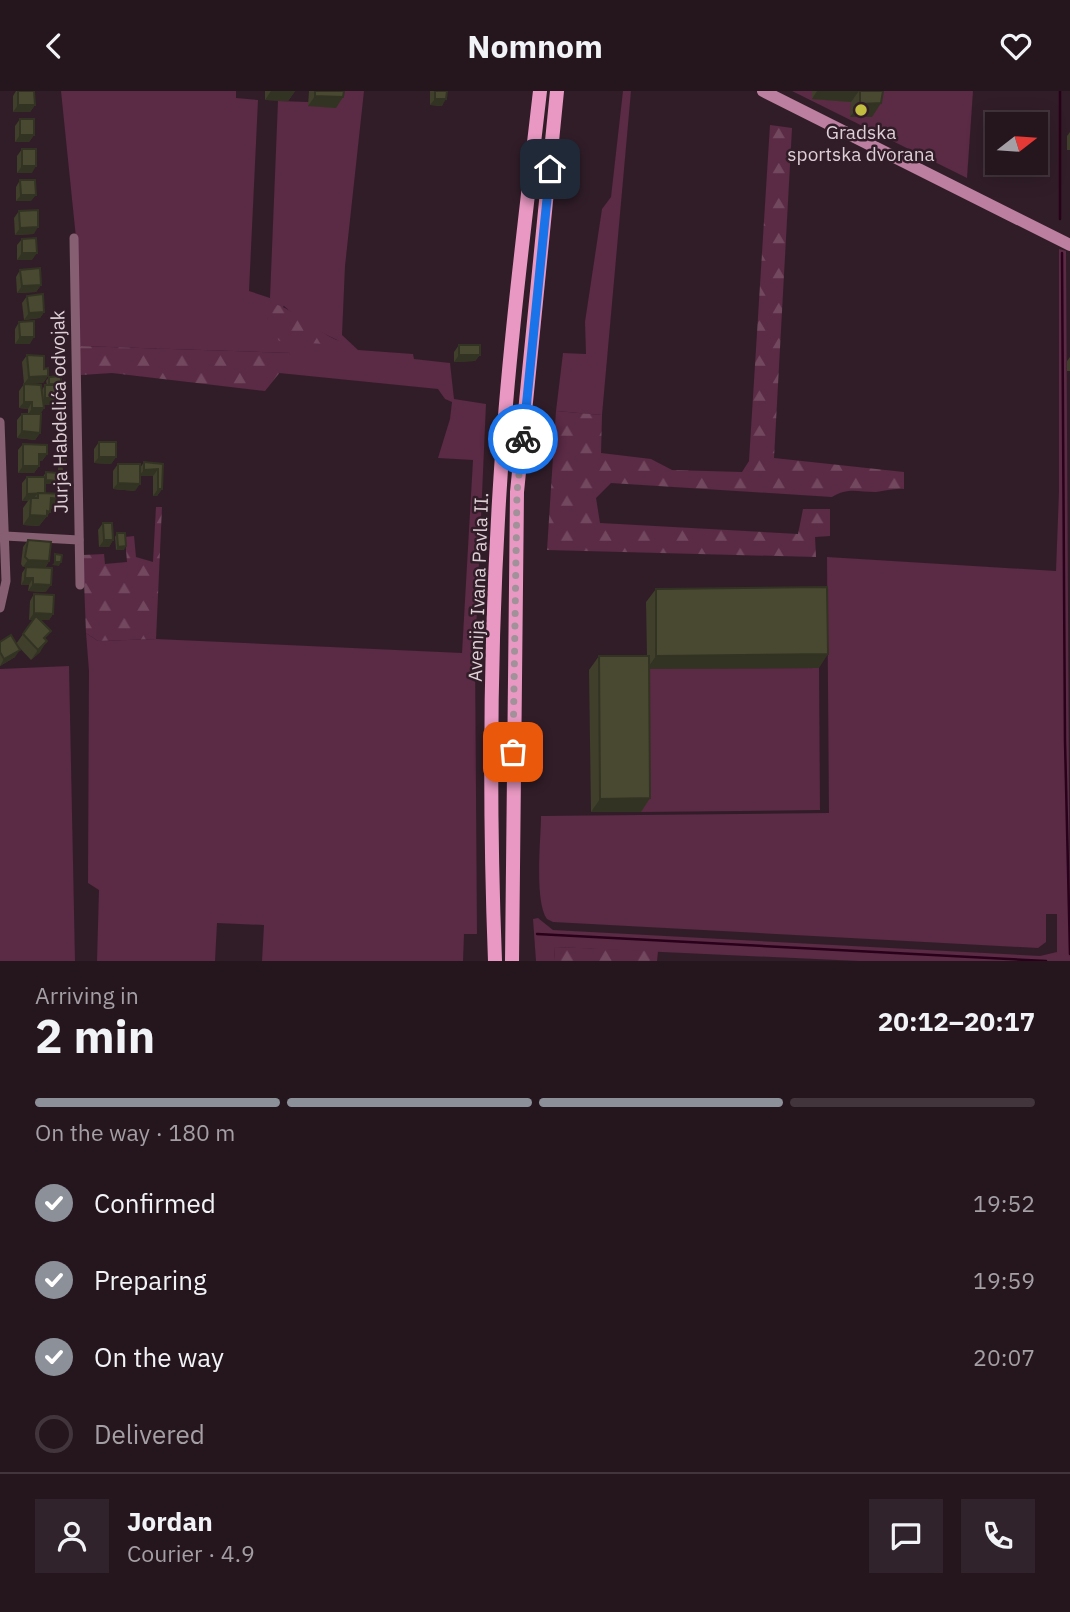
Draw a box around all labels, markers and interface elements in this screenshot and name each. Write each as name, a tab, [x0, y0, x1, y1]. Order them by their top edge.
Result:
text: Nomnom	[467, 25, 603, 67]
icon: back	[35, 27, 73, 65]
icon: heart	[997, 27, 1035, 65]
marker: Gradska sportska dvorana	[853, 102, 869, 118]
north arrow	[985, 112, 1048, 175]
map controls	[985, 112, 1048, 175]
place label: Gradska sportska dvorana	[787, 120, 935, 166]
pin	[520, 139, 580, 199]
icon: home	[531, 150, 569, 188]
street label: Jurja Habdelića odvojak	[45, 310, 73, 514]
courier	[488, 404, 558, 474]
icon: bike	[504, 420, 542, 458]
street label: Avenija Ivana Pavla II.	[463, 492, 493, 682]
pin	[483, 722, 543, 782]
icon: bag	[494, 733, 532, 771]
text: Arriving in	[35, 980, 139, 1010]
text: 20:12–20:17	[878, 1004, 1035, 1038]
text: 2 min	[35, 1006, 155, 1066]
text: On the way · 180 m	[35, 1117, 235, 1147]
icon: check	[35, 1184, 73, 1222]
text: Confirmed	[94, 1186, 216, 1220]
text: 19:52	[973, 1188, 1035, 1218]
icon: check	[35, 1261, 73, 1299]
text: Preparing	[94, 1263, 207, 1297]
text: 19:59	[973, 1265, 1035, 1295]
icon: check	[35, 1338, 73, 1376]
text: On the way	[94, 1340, 224, 1374]
text: 20:07	[973, 1342, 1035, 1372]
text: Delivered	[94, 1417, 205, 1451]
button: person	[35, 1499, 109, 1573]
button: chat	[869, 1499, 943, 1573]
button: phone	[961, 1499, 1035, 1573]
text: Jordan	[127, 1504, 213, 1538]
text: Courier · 4.9	[127, 1538, 255, 1568]

